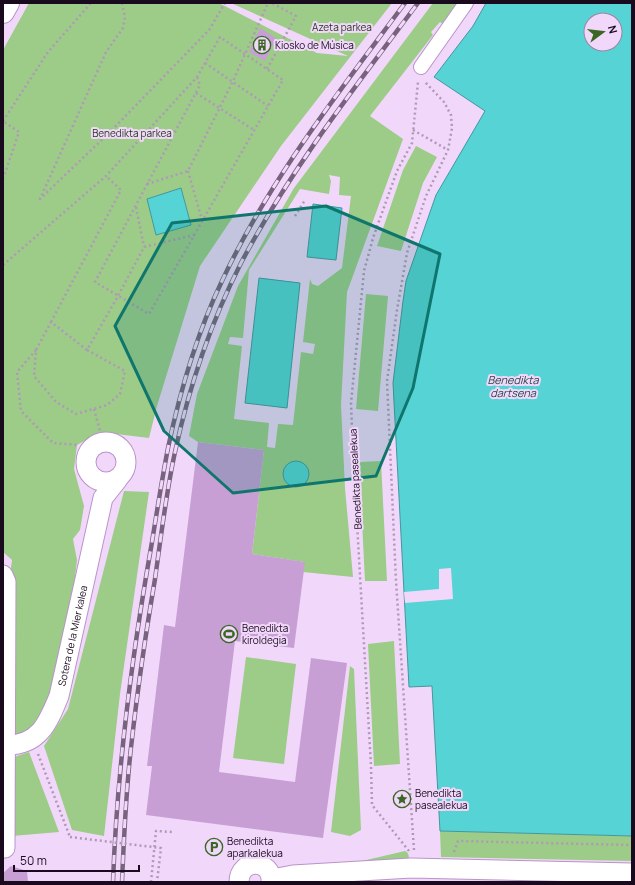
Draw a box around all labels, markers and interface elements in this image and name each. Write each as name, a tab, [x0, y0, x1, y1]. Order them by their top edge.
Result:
north arrow	[583, 12, 623, 52]
park label: Azeta parkea	[312, 20, 372, 34]
text: N	[605, 24, 621, 35]
building icon: Kiosko de Música	[252, 35, 272, 55]
place label: Kiosko de Música	[275, 38, 354, 52]
park label: Benedikta parkea	[92, 126, 172, 140]
water label: Benedikta dartsena	[488, 372, 539, 400]
street label: Benedikta pasealekua	[345, 428, 365, 530]
street label: Sotera de la Mier kalea	[54, 584, 90, 688]
place label: Benedikta kiroldegia	[242, 621, 288, 647]
sports icon: Benedikta kiroldegia	[219, 624, 239, 644]
place label: Benedikta pasealekua	[415, 786, 468, 812]
place icon: Benedikta pasealekua	[392, 789, 412, 809]
place label: Benedikta aparkalekua	[227, 834, 283, 860]
parking icon: Benedikta aparkalekua	[204, 837, 224, 857]
scale bar	[14, 847, 139, 873]
text: 50 m	[20, 852, 47, 869]

